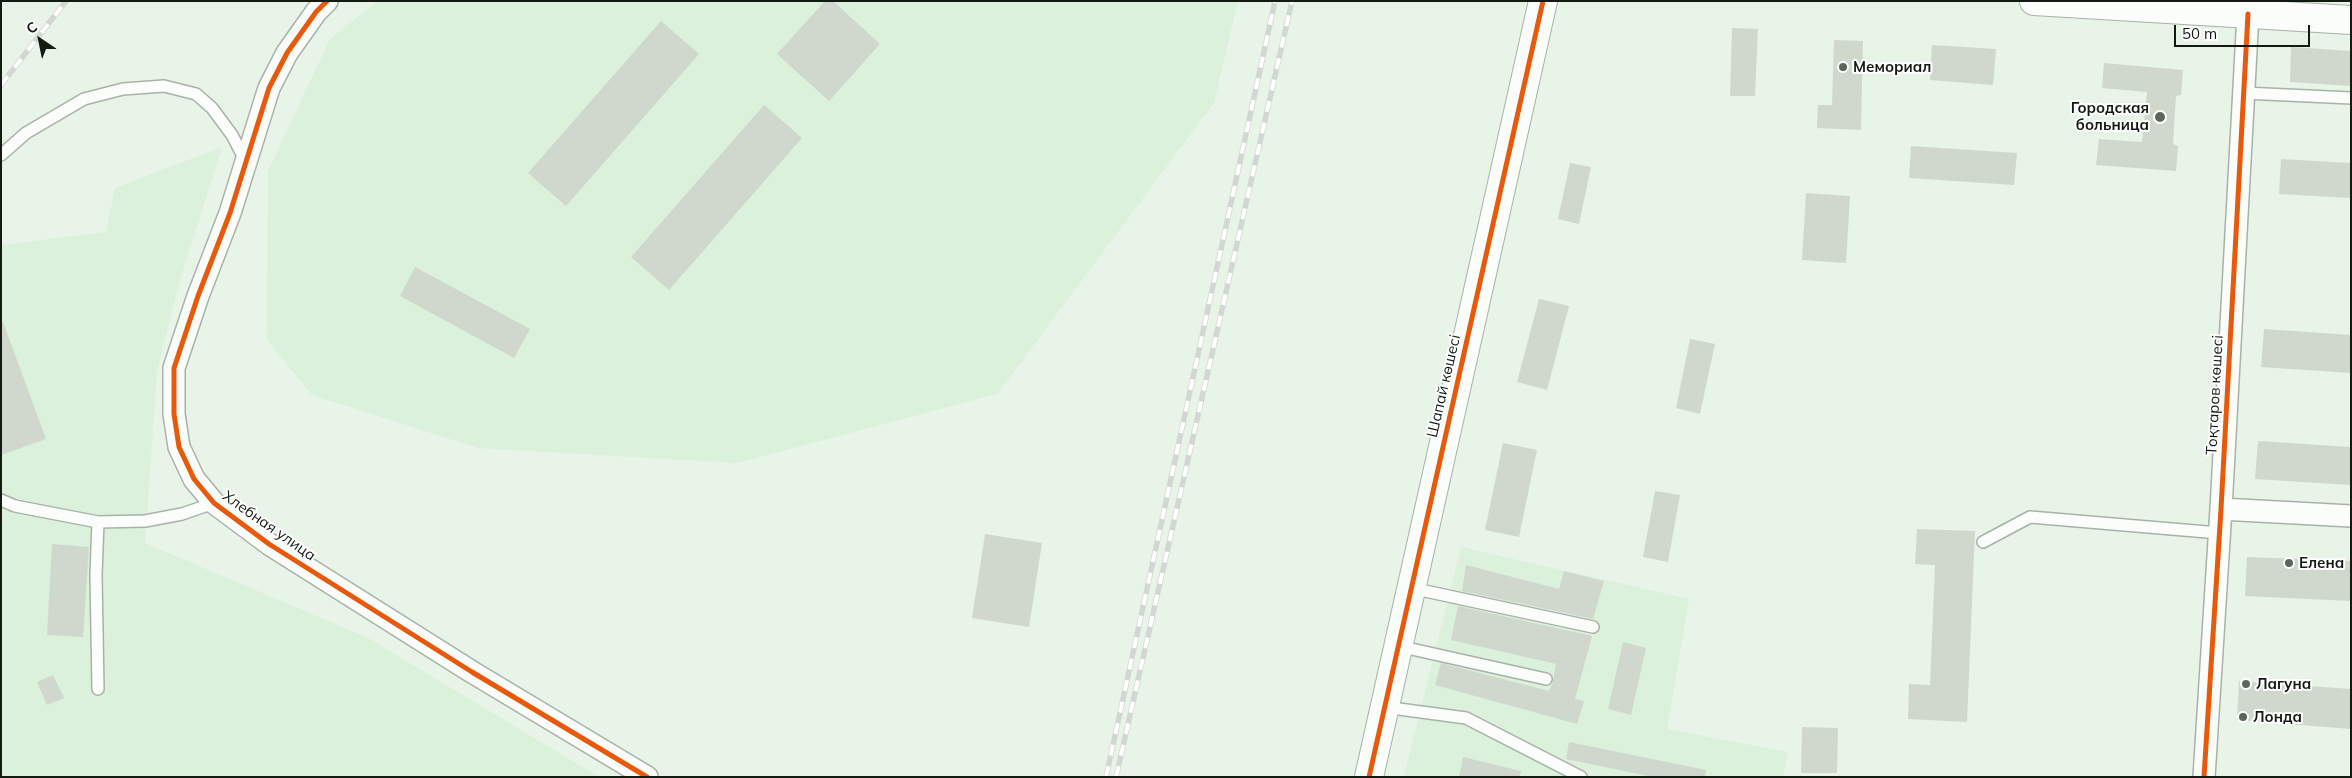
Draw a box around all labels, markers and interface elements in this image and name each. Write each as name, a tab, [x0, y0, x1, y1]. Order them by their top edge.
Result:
north arrow	[15, 15, 65, 65]
scale bar	[2177, 15, 2313, 47]
text: С	[23, 17, 41, 38]
text: 50 m	[2182, 24, 2217, 43]
place label: Мемориал	[1853, 58, 1931, 76]
marker: Мемориал	[1837, 61, 1849, 73]
place label: Городская больница	[2071, 99, 2149, 134]
marker: Городская больница	[2153, 110, 2167, 124]
street label: Шапай көшесі	[1423, 333, 1465, 439]
street label: Тоқтаров көшесі	[2203, 335, 2227, 455]
street label: Хлебная улица	[219, 487, 319, 565]
place label: Елена	[2299, 554, 2344, 572]
marker: Елена	[2283, 557, 2295, 569]
place label: Лагуна	[2256, 675, 2311, 693]
marker: Лагуна	[2240, 678, 2252, 690]
place label: Лонда	[2253, 708, 2302, 726]
marker: Лонда	[2237, 711, 2249, 723]

